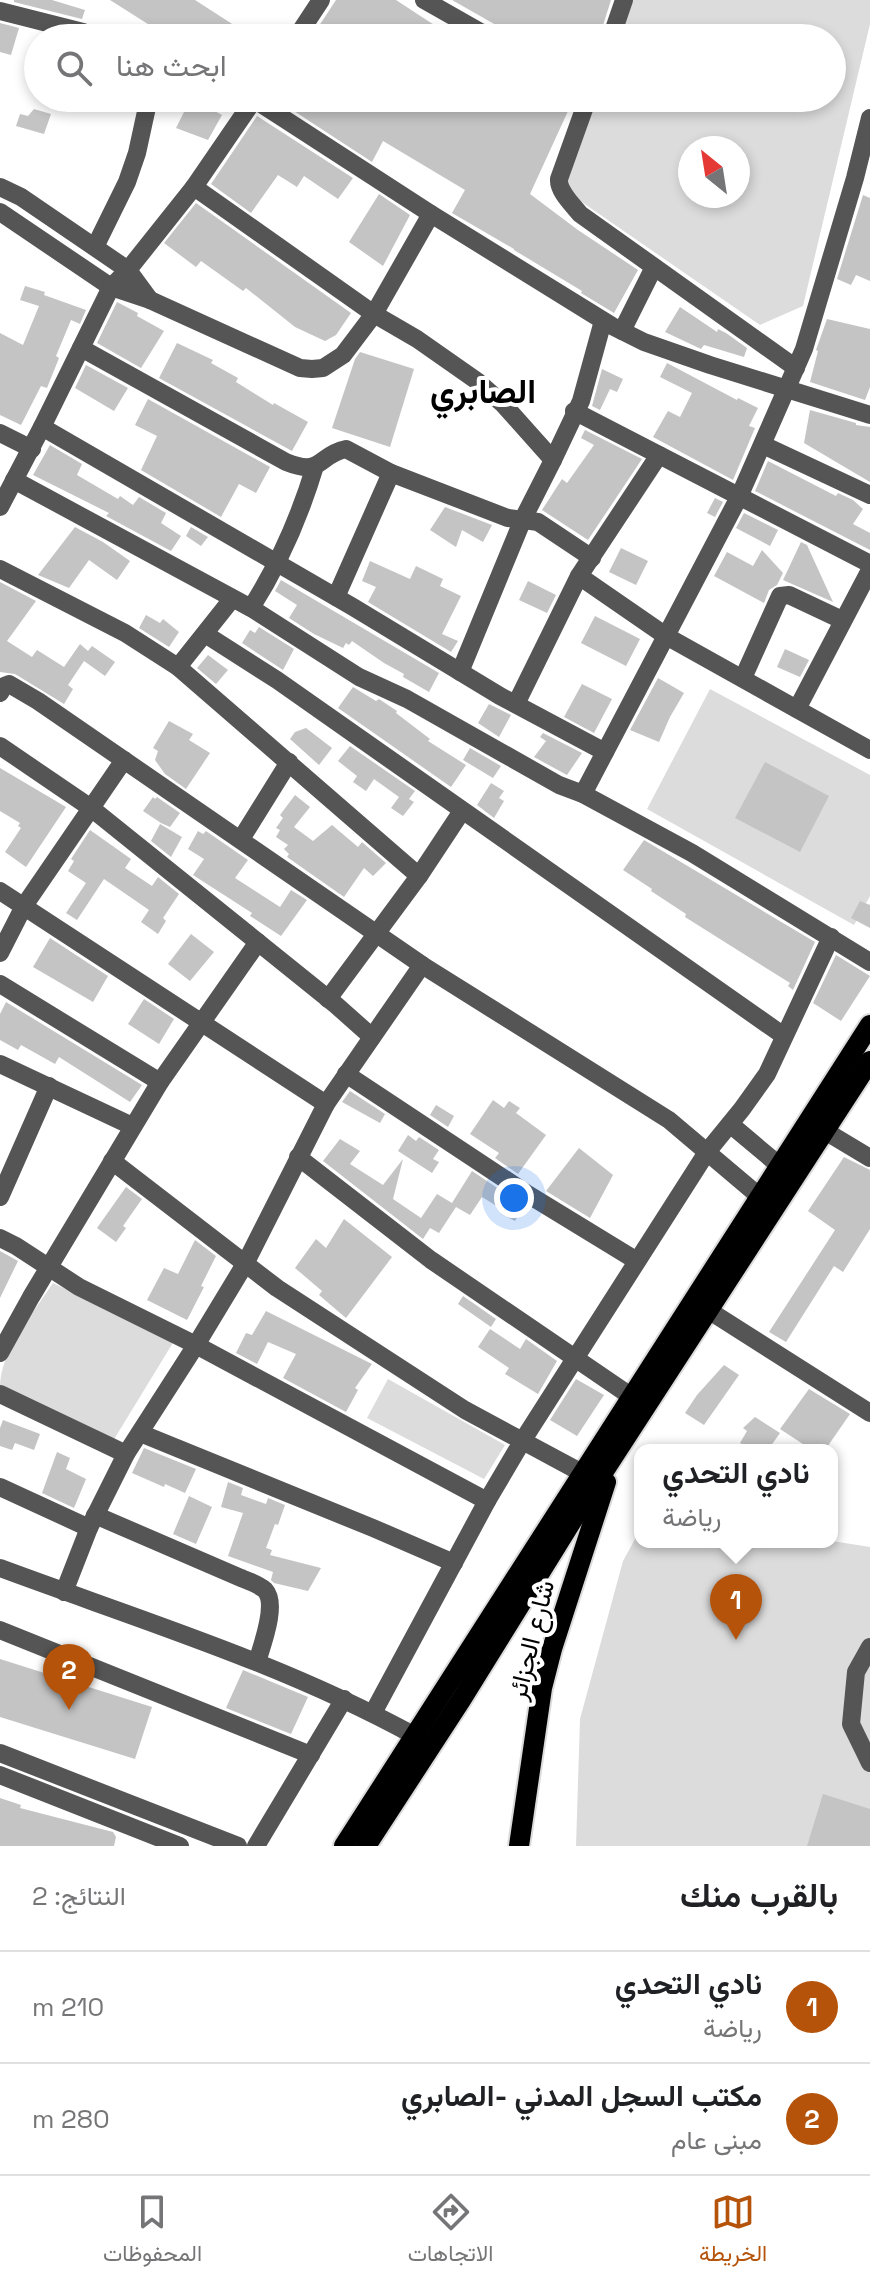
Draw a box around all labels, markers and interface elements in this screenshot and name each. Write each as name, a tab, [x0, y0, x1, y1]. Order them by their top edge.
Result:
search box	[24, 24, 846, 112]
icon: search	[52, 46, 96, 90]
text: ابحث هنا	[116, 46, 227, 85]
north arrow	[678, 136, 750, 208]
district label: الصابري	[430, 370, 536, 419]
your location	[494, 1178, 534, 1218]
popup	[634, 1444, 838, 1548]
text: نادي التحدي	[662, 1453, 810, 1492]
text: رياضة	[662, 1500, 721, 1534]
pin: 1	[710, 1574, 762, 1640]
street label: شارع الجزائر	[499, 1576, 563, 1705]
pin: 2	[43, 1644, 95, 1710]
text: بالقرب منك	[680, 1874, 838, 1917]
text: النتائج: 2	[32, 1879, 126, 1913]
text: نادي التحدي	[615, 1964, 762, 2003]
text: 210 m	[32, 1990, 104, 2024]
text: 1	[806, 1990, 818, 2024]
text: رياضة	[703, 2011, 762, 2045]
text: مكتب السجل المدني -الصابري	[401, 2076, 762, 2115]
text: 280 m	[32, 2102, 110, 2136]
text: 2	[804, 2102, 820, 2136]
text: مبنى عام	[671, 2123, 762, 2157]
tab: المحفوظات	[103, 2190, 202, 2273]
tab: الاتجاهات	[408, 2190, 493, 2273]
tab: الخريطة	[699, 2190, 767, 2273]

